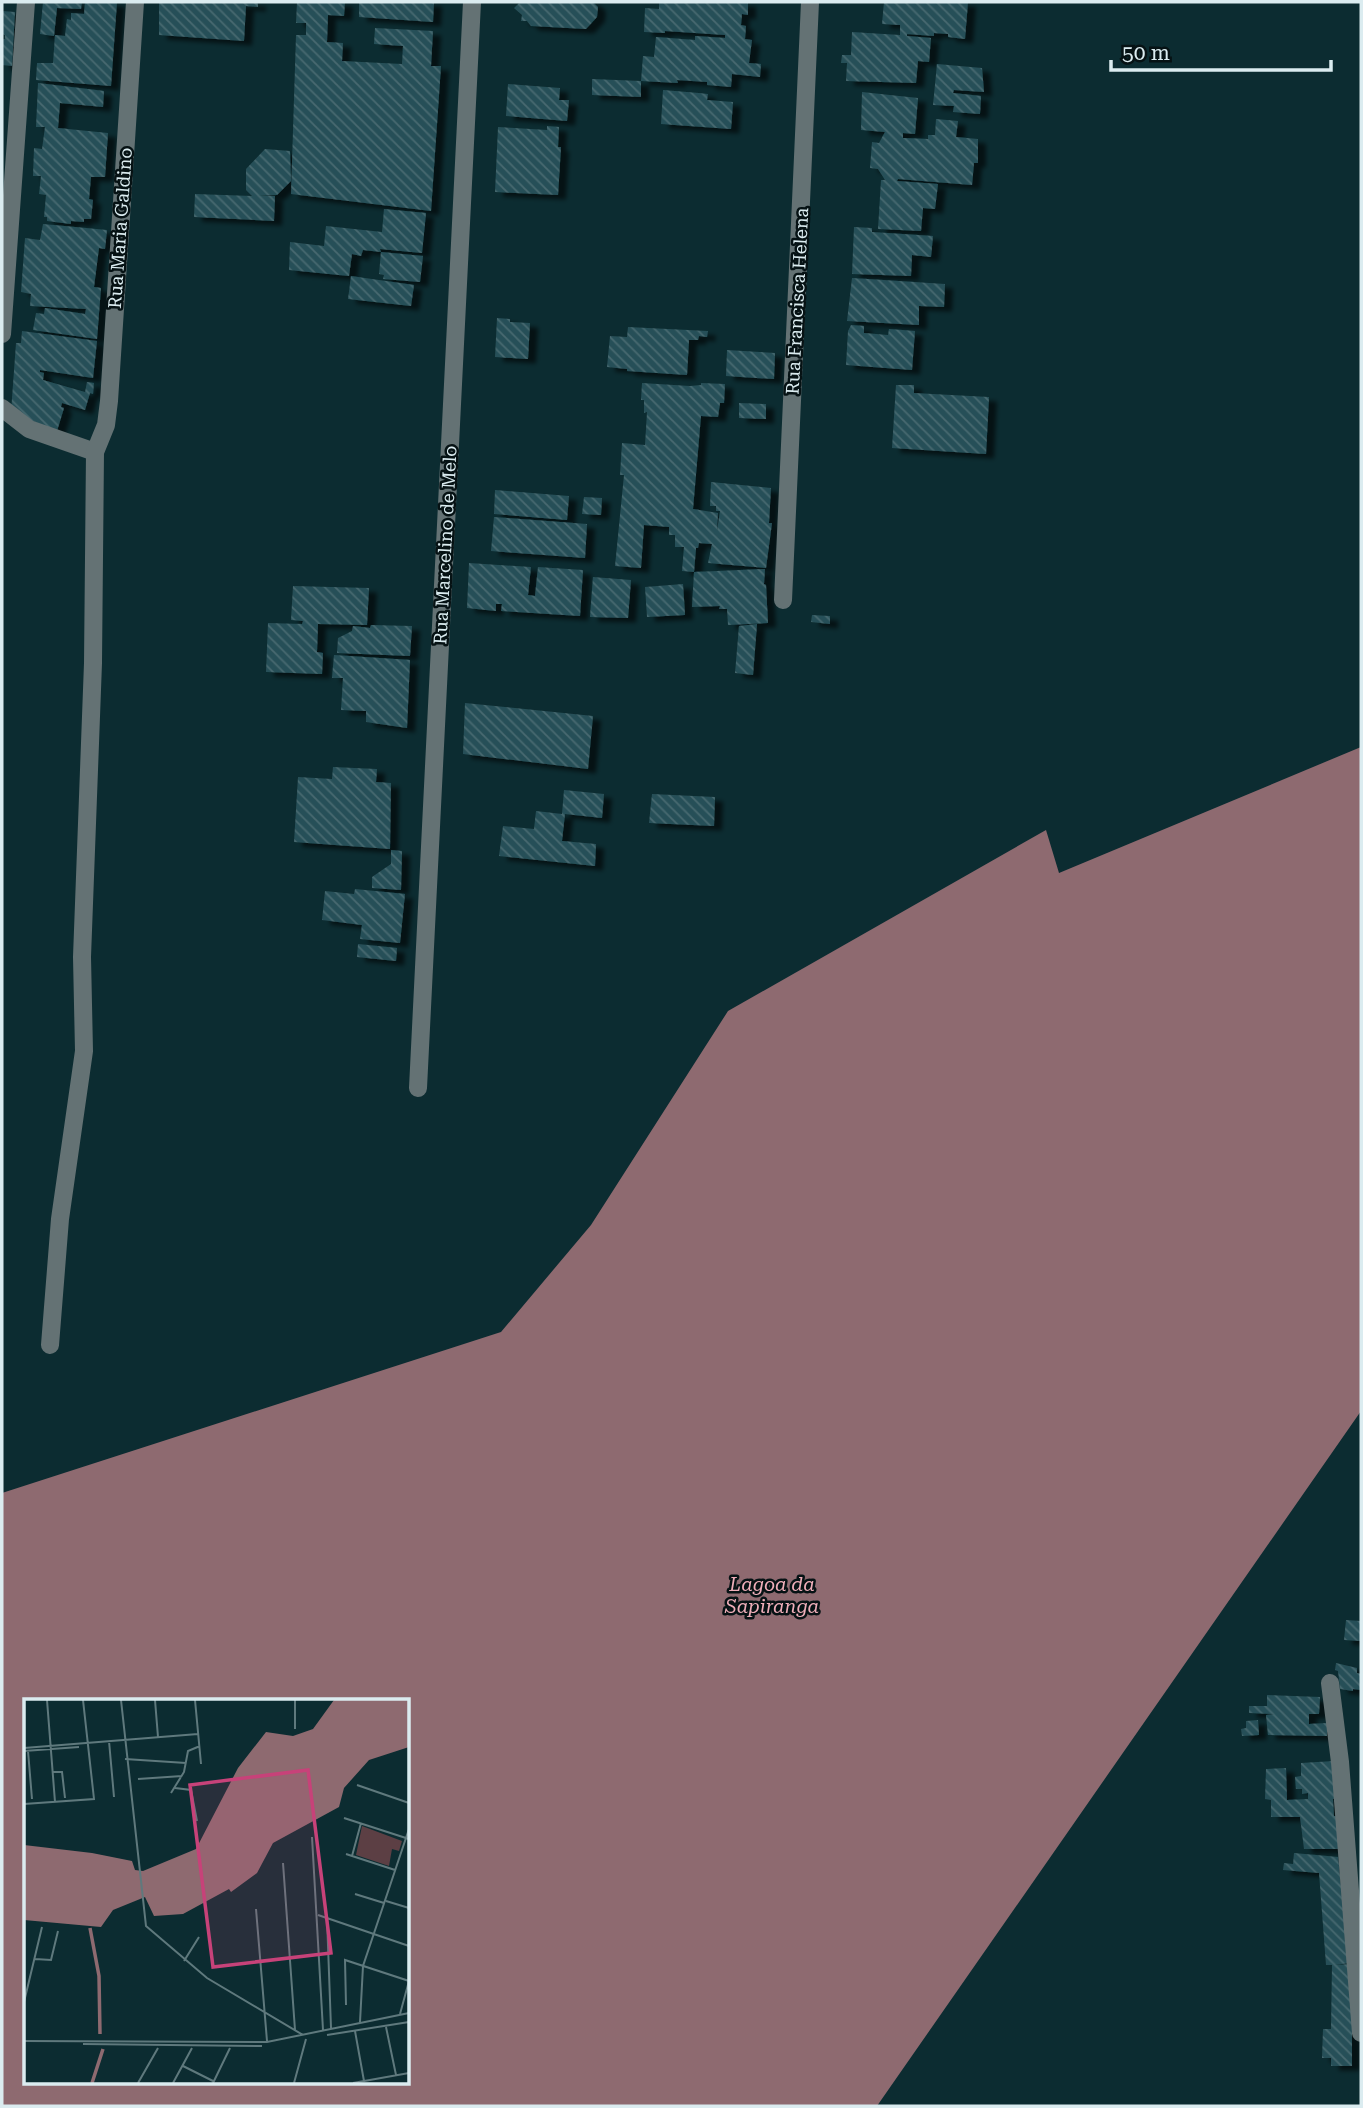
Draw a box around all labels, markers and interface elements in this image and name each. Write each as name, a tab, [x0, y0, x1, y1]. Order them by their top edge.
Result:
scale bar	[1111, 28, 1332, 72]
text: 50 m	[1122, 41, 1170, 65]
street label: Rua Maria Galdino	[104, 147, 136, 309]
street label: Rua Francisca Helena	[782, 207, 812, 395]
street label: Rua Marcelino de Melo	[429, 445, 461, 645]
water label: Lagoa da Sapiranga	[724, 1573, 819, 1618]
inset map	[24, 1699, 410, 2084]

